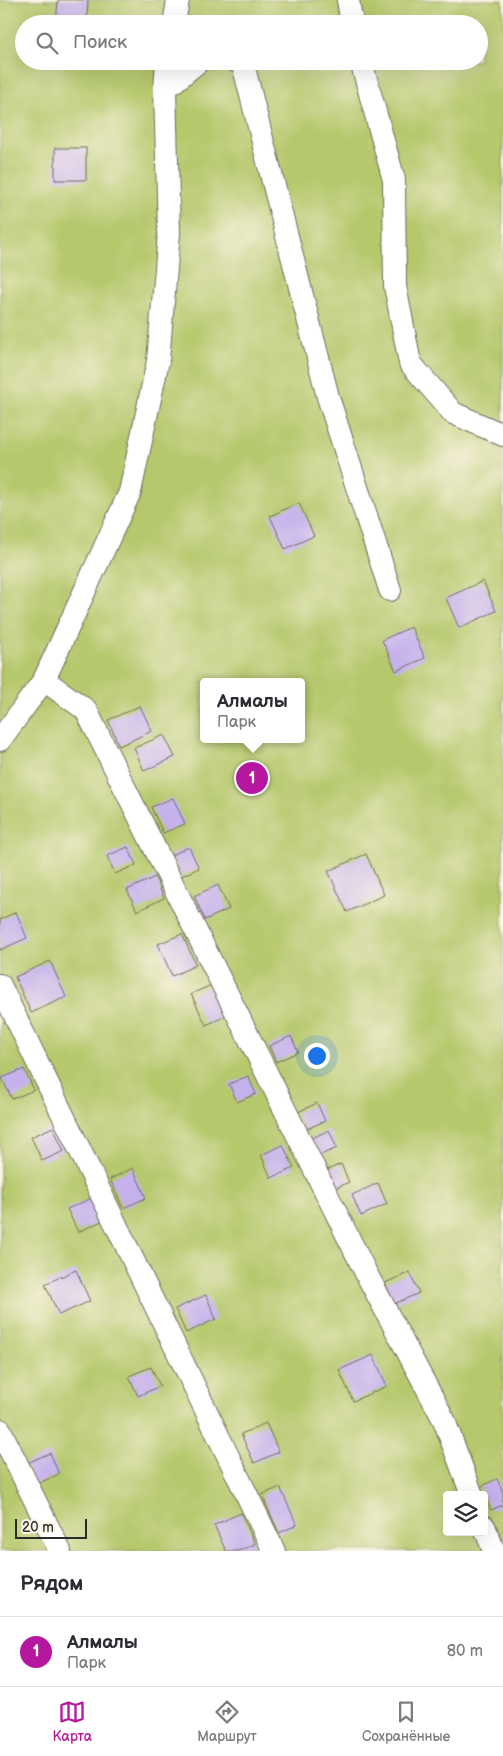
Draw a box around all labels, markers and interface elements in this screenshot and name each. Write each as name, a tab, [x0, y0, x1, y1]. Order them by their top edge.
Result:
search box	[15, 15, 488, 70]
icon: search	[33, 29, 61, 57]
text: Поиск	[73, 31, 127, 54]
popup	[200, 678, 305, 743]
text: Алмалы	[217, 690, 288, 713]
text: Парк	[217, 713, 256, 732]
pin: 1	[236, 759, 268, 797]
your location	[304, 1043, 330, 1069]
map controls	[443, 1491, 488, 1536]
button: layers	[443, 1491, 488, 1536]
scale bar	[15, 1516, 88, 1539]
text: 20 m	[22, 1519, 54, 1536]
text: Рядом	[20, 1571, 83, 1596]
text: Алмалы	[67, 1631, 138, 1654]
text: 1	[33, 1642, 39, 1661]
text: 80 m	[447, 1642, 483, 1661]
text: Парк	[67, 1654, 106, 1673]
tab: Карта	[53, 1698, 92, 1745]
tab: Маршрут	[197, 1698, 257, 1745]
tab: Сохранённые	[362, 1698, 450, 1745]

